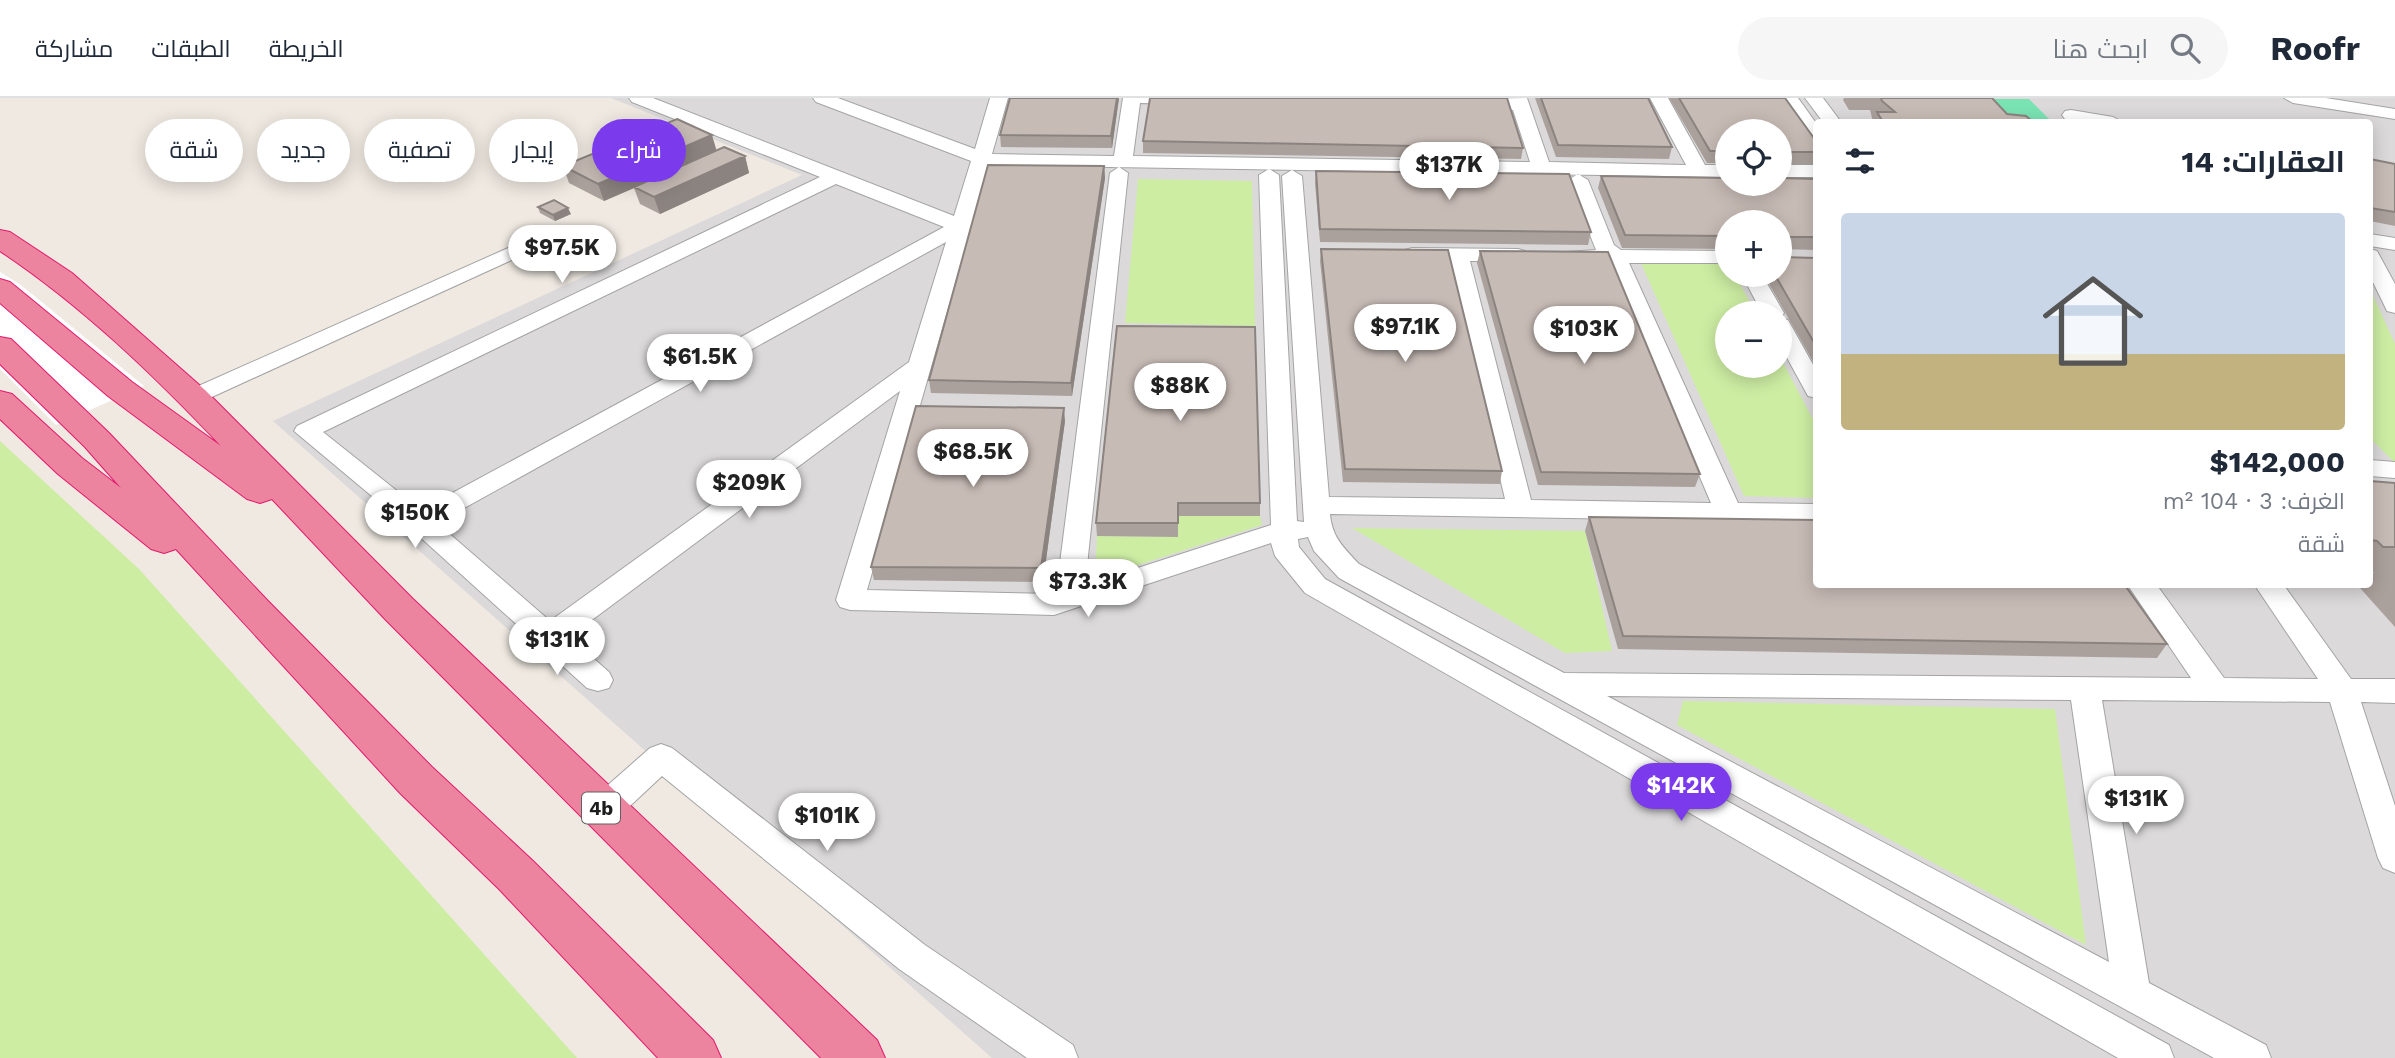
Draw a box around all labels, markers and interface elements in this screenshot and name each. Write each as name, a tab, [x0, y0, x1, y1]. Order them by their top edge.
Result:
search box	[1738, 17, 2228, 80]
icon: search	[2166, 29, 2204, 67]
text: Roofr	[2270, 29, 2360, 68]
text: ابحث هنا	[2052, 34, 2148, 64]
text: مشاركة	[35, 35, 113, 63]
text: الطبقات	[151, 35, 231, 63]
text: الخريطة	[269, 35, 344, 63]
chip: شقة	[145, 119, 243, 182]
chip: جديد	[257, 119, 350, 182]
chip: تصفية	[364, 119, 475, 182]
chip: إيجار	[489, 119, 578, 182]
chip: شراء	[592, 119, 686, 182]
map controls	[1715, 119, 1792, 378]
button: locate	[1715, 119, 1792, 196]
pin: $137K	[1400, 142, 1498, 202]
icon: filters	[1841, 142, 1879, 180]
text: العقارات: 14	[2181, 144, 2345, 179]
text: $137K	[1415, 151, 1483, 178]
button: +	[1715, 210, 1792, 287]
pin: $97.5K	[505, 226, 619, 285]
text: $97.5K	[524, 234, 600, 261]
icon: home	[2030, 258, 2156, 384]
button: −	[1715, 301, 1792, 378]
pin: $97.1K	[1348, 304, 1462, 364]
pin: $103K	[1535, 306, 1633, 366]
text: $97.1K	[1370, 313, 1440, 340]
text: $103K	[1550, 315, 1618, 342]
pin: $61.5K	[643, 334, 757, 394]
text: $61.5K	[663, 343, 737, 370]
pin: $88K	[1139, 364, 1221, 423]
text: $88K	[1150, 372, 1210, 399]
pin: $68.5K	[916, 430, 1030, 489]
text: $68.5K	[933, 438, 1013, 465]
text: $142,000	[2210, 444, 2345, 479]
pin: $209K	[700, 460, 798, 520]
text: $209K	[712, 469, 786, 496]
text: الغرف: 3 · 104 m²	[2163, 488, 2345, 515]
pin: $150K	[366, 490, 464, 550]
text: $150K	[381, 499, 449, 526]
text: شقة	[2298, 531, 2345, 558]
pin: $73.3K	[1031, 560, 1145, 619]
text: $73.3K	[1049, 568, 1127, 595]
pin: $131K	[508, 618, 606, 677]
text: $131K	[525, 626, 589, 653]
pin: $142K	[1632, 764, 1730, 823]
text: $142K	[1647, 772, 1715, 799]
pin: $131K	[2087, 776, 2185, 836]
text: $131K	[2104, 785, 2168, 812]
road number: 4b	[582, 792, 620, 824]
pin: $101K	[778, 794, 876, 853]
text: $101K	[794, 802, 860, 829]

